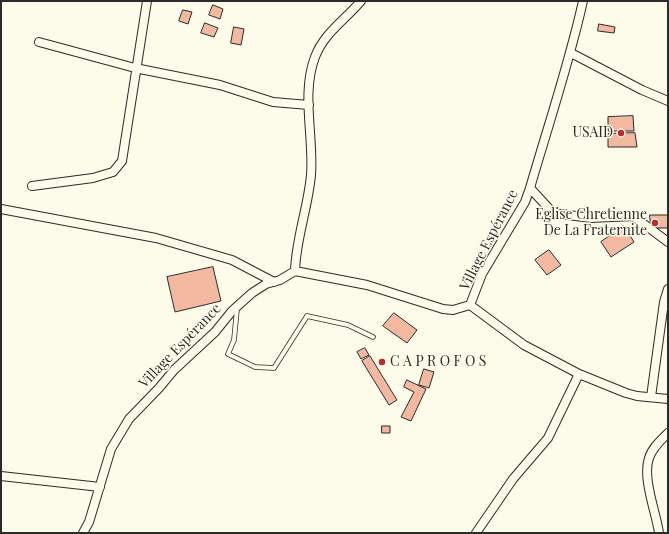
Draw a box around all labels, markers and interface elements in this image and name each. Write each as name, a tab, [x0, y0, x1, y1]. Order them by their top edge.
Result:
place label: USAID	[573, 125, 613, 141]
marker: USAID	[616, 128, 626, 138]
street label: Village Espérance	[456, 187, 522, 293]
place label: Eglise Chretienne De La Fraternite	[535, 207, 647, 240]
marker: Eglise Chretienne De La Fraternite	[650, 218, 660, 228]
street label: Village Espérance	[135, 300, 225, 392]
place label: C A P R O F O S	[390, 354, 486, 370]
marker: C A P R O F O S	[377, 357, 387, 367]

